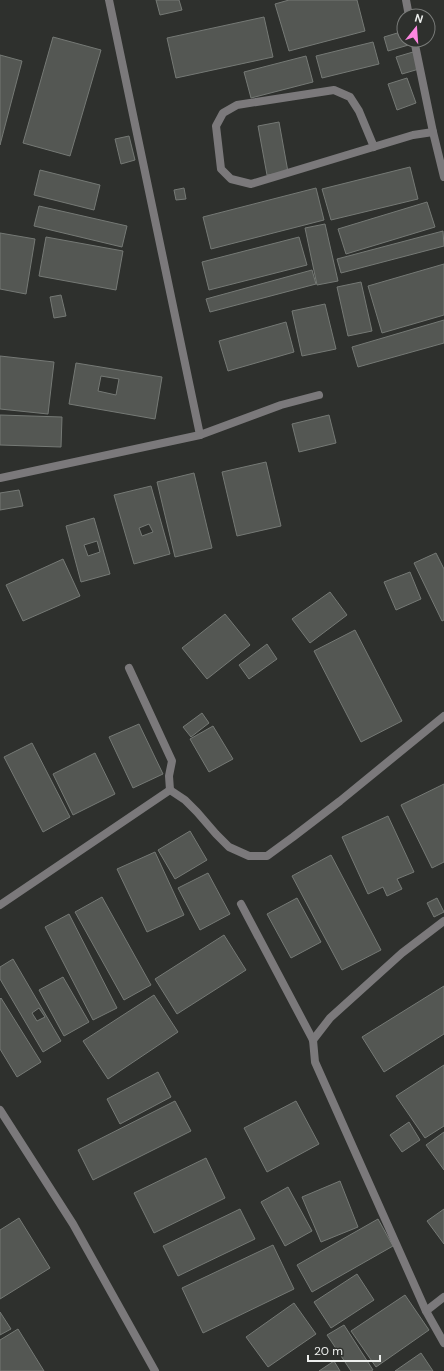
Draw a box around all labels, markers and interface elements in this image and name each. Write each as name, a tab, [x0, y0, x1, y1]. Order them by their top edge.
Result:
north arrow	[396, 8, 436, 48]
text: N	[413, 11, 425, 26]
scale bar	[308, 1337, 380, 1363]
text: 20 m	[314, 1343, 343, 1359]

